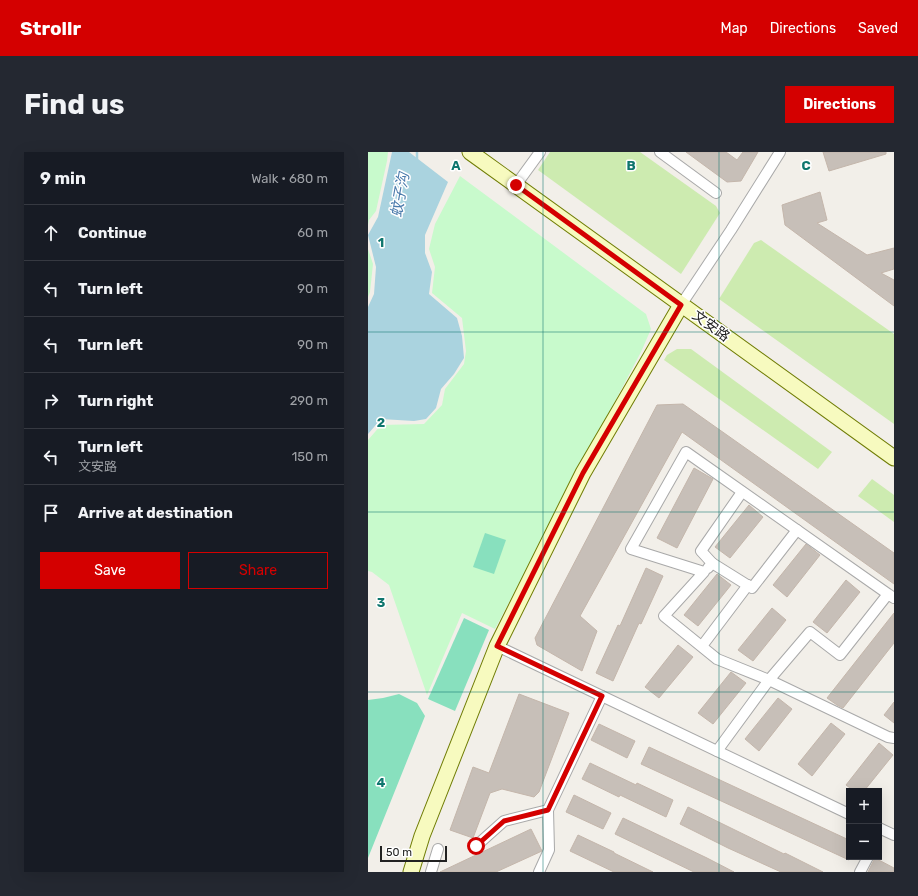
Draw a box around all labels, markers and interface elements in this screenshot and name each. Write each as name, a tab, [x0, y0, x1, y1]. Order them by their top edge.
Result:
text: Strollr	[20, 17, 81, 40]
text: Map	[721, 20, 748, 37]
text: Directions	[770, 20, 836, 37]
text: Saved	[858, 20, 898, 37]
button: Directions	[785, 86, 894, 123]
text: Find us	[24, 88, 124, 121]
text: A	[451, 158, 461, 173]
text: B	[626, 158, 636, 173]
text: C	[801, 158, 811, 173]
text: 9 min	[40, 168, 86, 188]
water label: 蚊子沟	[387, 169, 413, 219]
text: Walk · 680 m	[251, 171, 328, 186]
route end	[507, 176, 525, 194]
icon: ahead	[40, 222, 62, 244]
text: Continue	[78, 224, 147, 242]
text: 60 m	[297, 225, 328, 240]
text: 1	[378, 235, 384, 250]
icon: left	[40, 278, 62, 300]
text: Turn left	[78, 280, 143, 298]
text: 90 m	[297, 281, 328, 296]
street label: 文安路	[689, 307, 733, 345]
icon: left	[40, 334, 62, 356]
text: Turn left	[78, 336, 143, 354]
text: 90 m	[297, 337, 328, 352]
icon: right	[40, 390, 62, 412]
text: Turn right	[78, 392, 153, 410]
text: 290 m	[290, 393, 328, 408]
text: 2	[377, 415, 385, 430]
text: Turn left	[78, 438, 143, 456]
icon: left	[40, 446, 62, 468]
text: 150 m	[292, 449, 328, 464]
text: 文安路	[78, 459, 117, 474]
icon: arrive	[40, 502, 62, 524]
text: Arrive at destination	[78, 504, 233, 522]
button: Save	[40, 552, 180, 589]
button: Share	[188, 552, 328, 589]
text: 3	[377, 595, 386, 610]
text: 4	[377, 775, 386, 790]
map controls	[846, 788, 882, 860]
button: +	[846, 788, 882, 824]
button: −	[846, 824, 882, 860]
route start	[467, 837, 485, 855]
scale bar	[380, 844, 447, 863]
text: 50 m	[386, 846, 412, 859]

